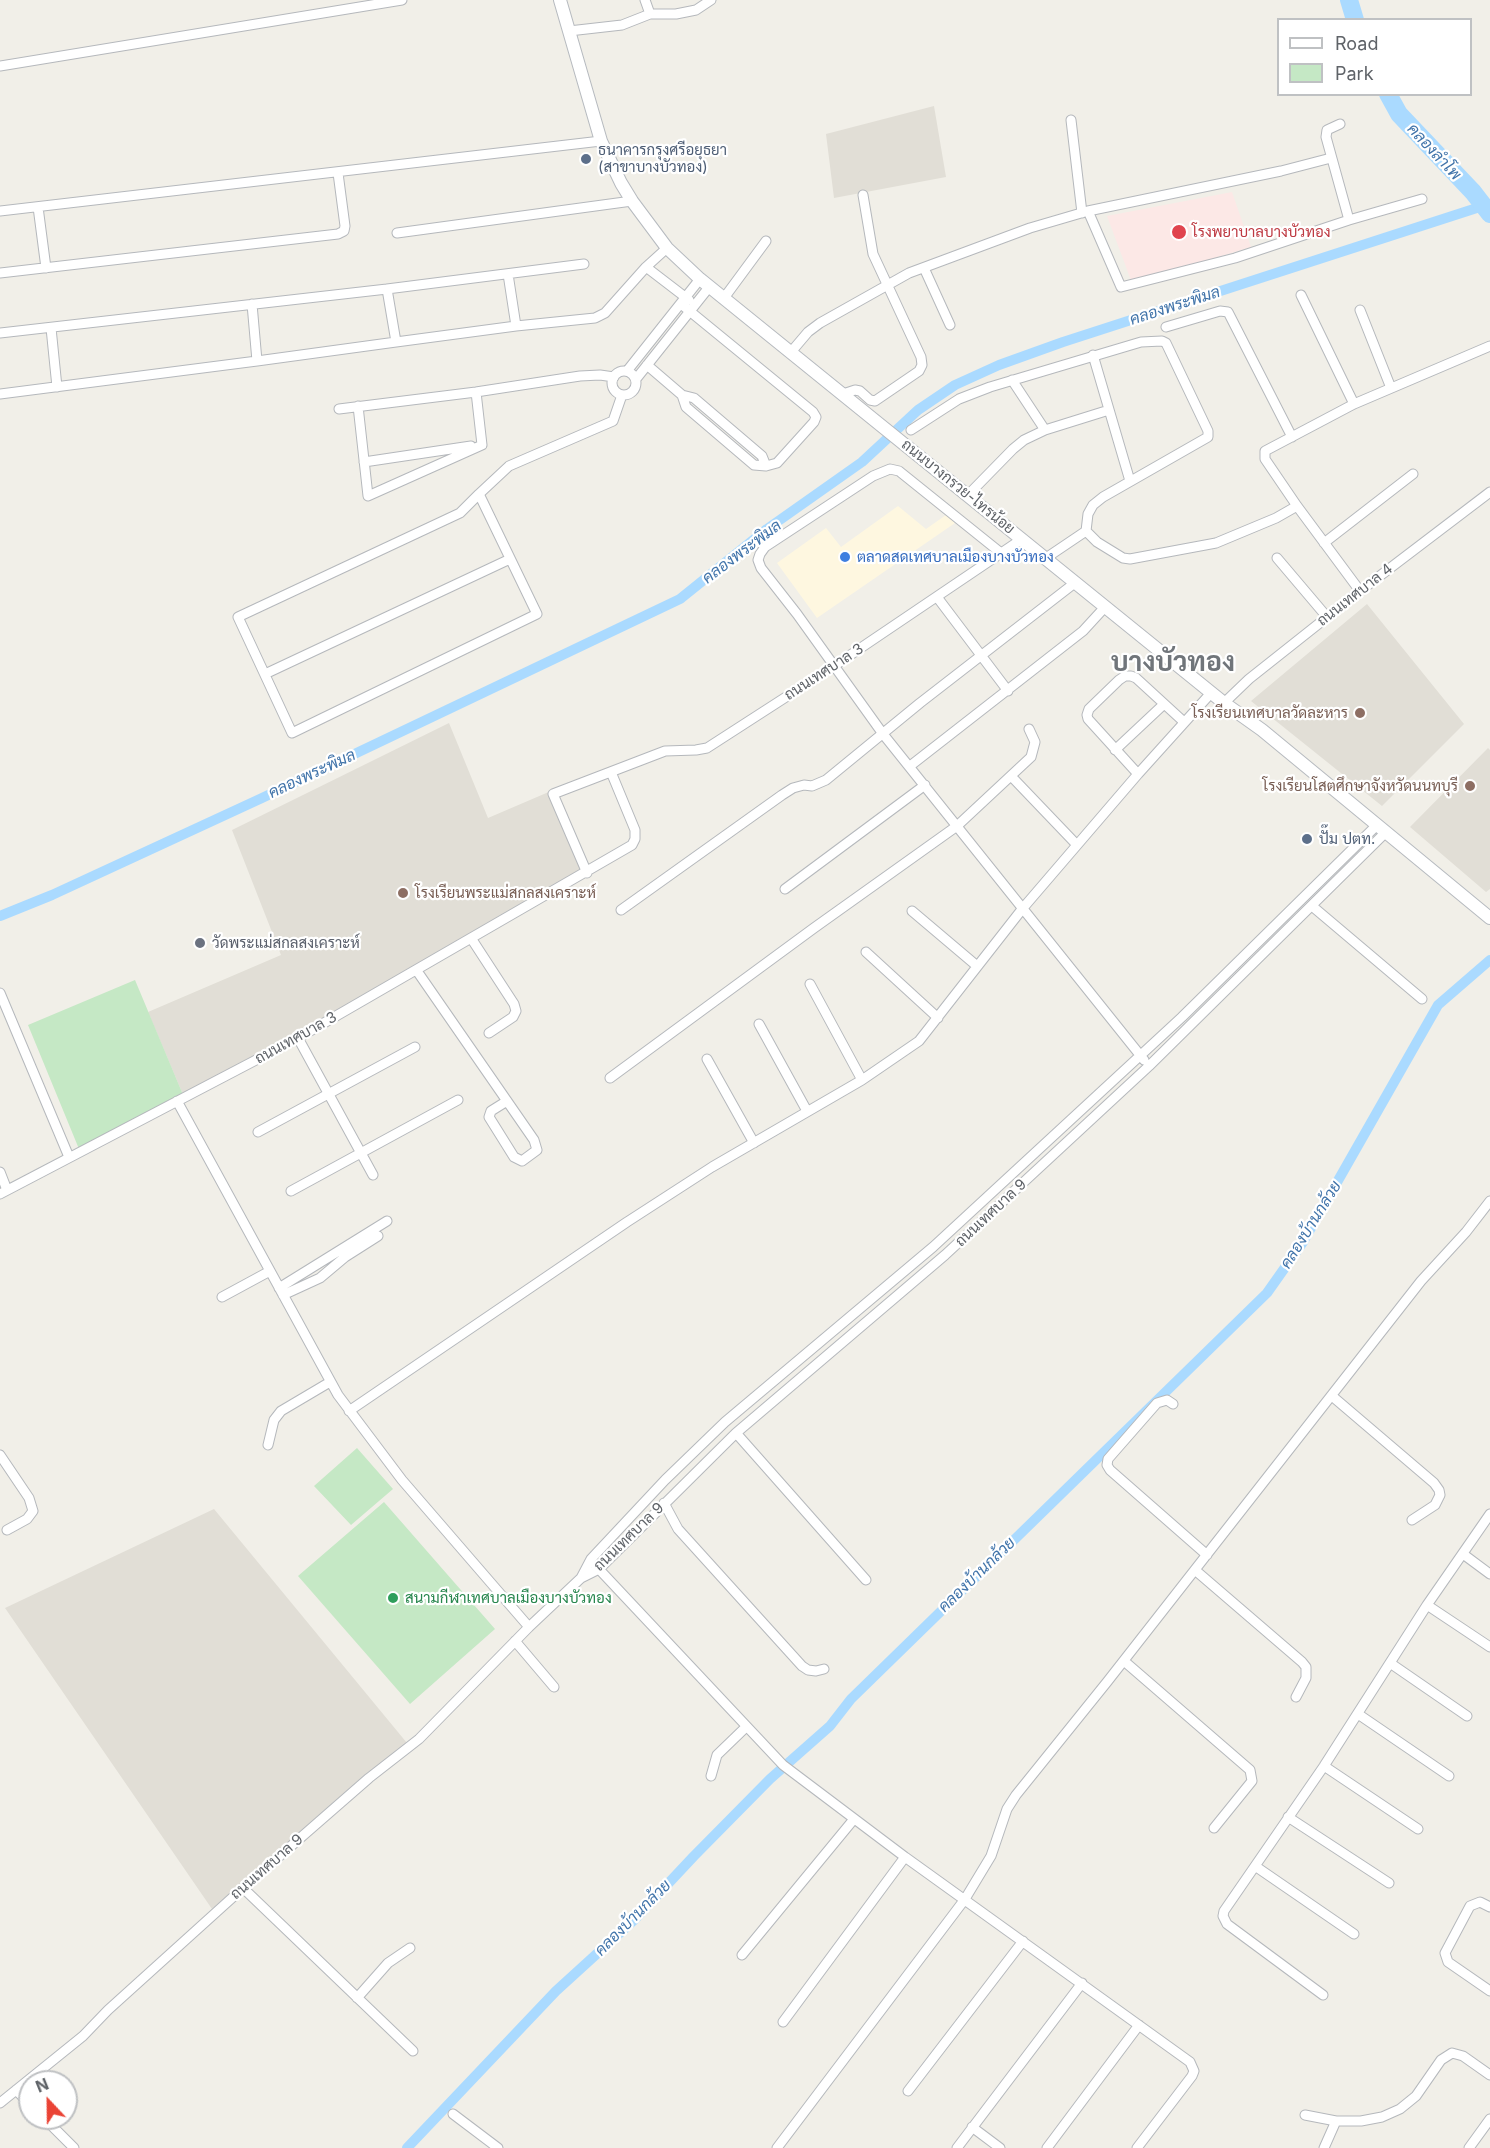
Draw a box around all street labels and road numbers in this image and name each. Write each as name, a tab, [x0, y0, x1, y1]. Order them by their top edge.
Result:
street label: ถนนบางกรวย-ไทรน้อย	[898, 436, 1018, 538]
street label: ถนนเทศบาล 4	[1314, 560, 1396, 630]
street label: ถนนเทศบาล 3	[781, 640, 867, 704]
street label: ถนนเทศบาล 3	[252, 1008, 340, 1068]
street label: ถนนเทศบาล 9	[952, 1176, 1030, 1250]
street label: ถนนเทศบาล 9	[590, 1499, 668, 1575]
street label: ถนนเทศบาล 9	[227, 1831, 307, 1903]

